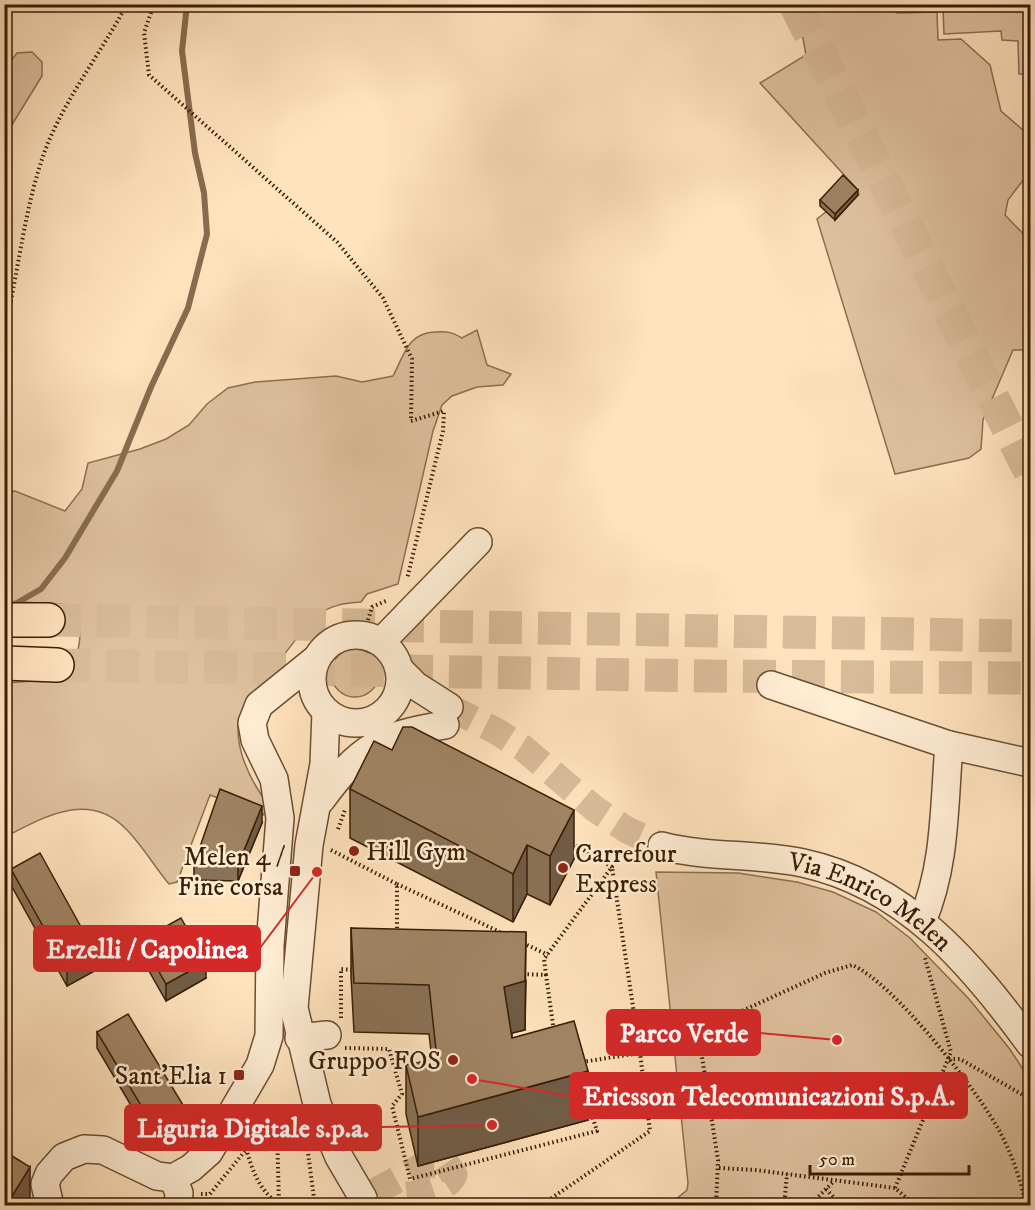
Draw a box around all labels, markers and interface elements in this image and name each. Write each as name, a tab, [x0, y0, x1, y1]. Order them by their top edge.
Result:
place label: Hill Gym	[366, 836, 466, 869]
place label: Carrefour Express	[575, 838, 677, 901]
place label: Melen 4 / Fine corsa	[177, 841, 285, 904]
marker: Hill Gym	[347, 844, 361, 858]
street label: Via Enrico Melen	[785, 845, 959, 959]
marker: Carrefour Express	[556, 861, 570, 875]
marker: Melen 4 / Fine corsa	[288, 864, 302, 878]
callout: Erzelli / Capolinea	[34, 926, 260, 971]
text: Erzelli / Capolinea	[46, 933, 248, 967]
callout: Parco Verde	[607, 1010, 760, 1055]
text: Parco Verde	[619, 1017, 749, 1051]
place label: Gruppo FOS	[308, 1045, 441, 1078]
marker: Gruppo FOS	[446, 1053, 460, 1067]
place label: Sant'Elia 1	[115, 1060, 227, 1093]
marker: Sant'Elia 1	[232, 1068, 246, 1082]
callout: Ericsson Telecomunicazioni S.p.A.	[570, 1073, 967, 1118]
text: Ericsson Telecomunicazioni S.p.A.	[583, 1080, 955, 1114]
callout: Liguria Digitale s.p.a.	[125, 1105, 381, 1150]
text: Liguria Digitale s.p.a.	[137, 1112, 369, 1146]
scale bar	[810, 1138, 969, 1176]
text: 50 m	[819, 1149, 855, 1171]

